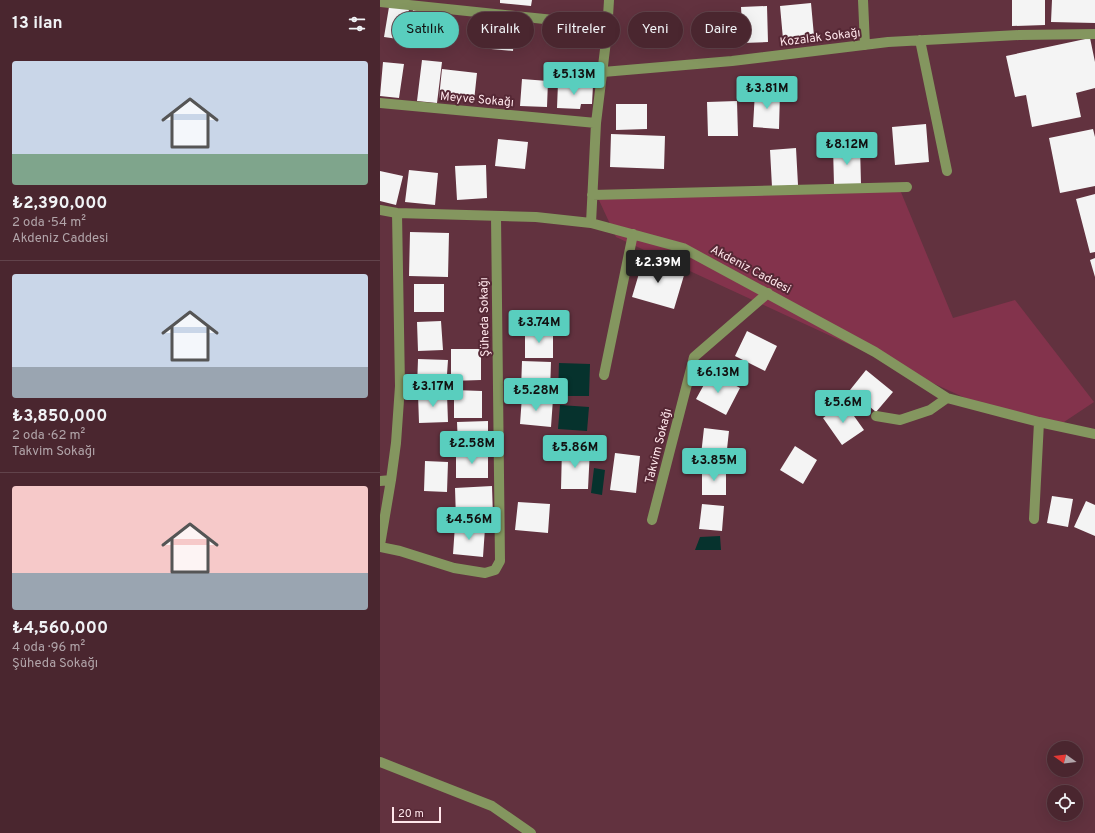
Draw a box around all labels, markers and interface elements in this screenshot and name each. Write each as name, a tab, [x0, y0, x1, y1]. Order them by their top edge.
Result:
chip: Satılık	[392, 12, 459, 48]
chip: Kiralık	[467, 12, 534, 48]
chip: Filtreler	[542, 12, 620, 48]
chip: Yeni	[628, 12, 683, 48]
chip: Daire	[691, 12, 751, 48]
text: 13 ilan	[12, 13, 63, 35]
icon: filters	[346, 13, 368, 35]
street label: Kozalak Sokağı	[779, 25, 861, 51]
pin: ₺5.13M	[541, 62, 607, 96]
text: ₺5.13M	[552, 67, 596, 83]
pin: ₺3.81M	[734, 76, 800, 110]
text: ₺3.81M	[745, 81, 789, 97]
icon: home	[154, 87, 226, 159]
street label: Meyve Sokağı	[439, 89, 514, 111]
pin: ₺8.12M	[814, 132, 880, 166]
text: ₺8.12M	[825, 137, 869, 153]
text: ₺2,390,000	[12, 193, 108, 215]
text: 2 oda · 54 m²	[12, 215, 86, 231]
text: Akdeniz Caddesi	[12, 231, 108, 247]
street label: Akdeniz Caddesi	[708, 242, 794, 298]
pin: ₺2.39M	[625, 250, 691, 284]
text: ₺2.39M	[635, 255, 681, 271]
street label: Şüheda Sokağı	[476, 277, 494, 357]
icon: home	[154, 300, 226, 372]
pin: ₺3.74M	[506, 310, 572, 344]
text: ₺3.74M	[518, 315, 560, 331]
pin: ₺6.13M	[685, 360, 751, 394]
text: ₺6.13M	[696, 365, 740, 381]
pin: ₺3.17M	[400, 374, 466, 408]
pin: ₺5.28M	[503, 378, 569, 412]
text: ₺3.17M	[412, 379, 454, 395]
text: ₺5.28M	[513, 383, 559, 399]
pin: ₺5.6M	[815, 390, 871, 424]
text: ₺5.6M	[824, 395, 862, 411]
text: ₺3,850,000	[12, 406, 107, 428]
street label: Takvim Sokağı	[642, 407, 676, 486]
text: 2 oda · 62 m²	[12, 428, 85, 444]
pin: ₺2.58M	[439, 431, 505, 465]
pin: ₺5.86M	[542, 435, 608, 469]
text: ₺2.58M	[449, 436, 495, 452]
text: ₺5.86M	[552, 440, 598, 456]
text: Takvim Sokağı	[12, 444, 95, 460]
pin: ₺3.85M	[681, 448, 747, 482]
text: ₺3.85M	[691, 453, 737, 469]
pin: ₺4.56M	[436, 507, 502, 541]
icon: home	[154, 512, 226, 584]
text: ₺4.56M	[446, 512, 492, 528]
text: ₺4,560,000	[12, 618, 108, 640]
text: 4 oda · 96 m²	[12, 640, 85, 656]
text: Şüheda Sokağı	[12, 656, 98, 672]
north arrow	[1047, 741, 1083, 777]
map controls	[1047, 741, 1083, 821]
button: locate	[1047, 785, 1083, 821]
scale bar	[392, 805, 441, 824]
text: 20 m	[398, 807, 424, 821]

